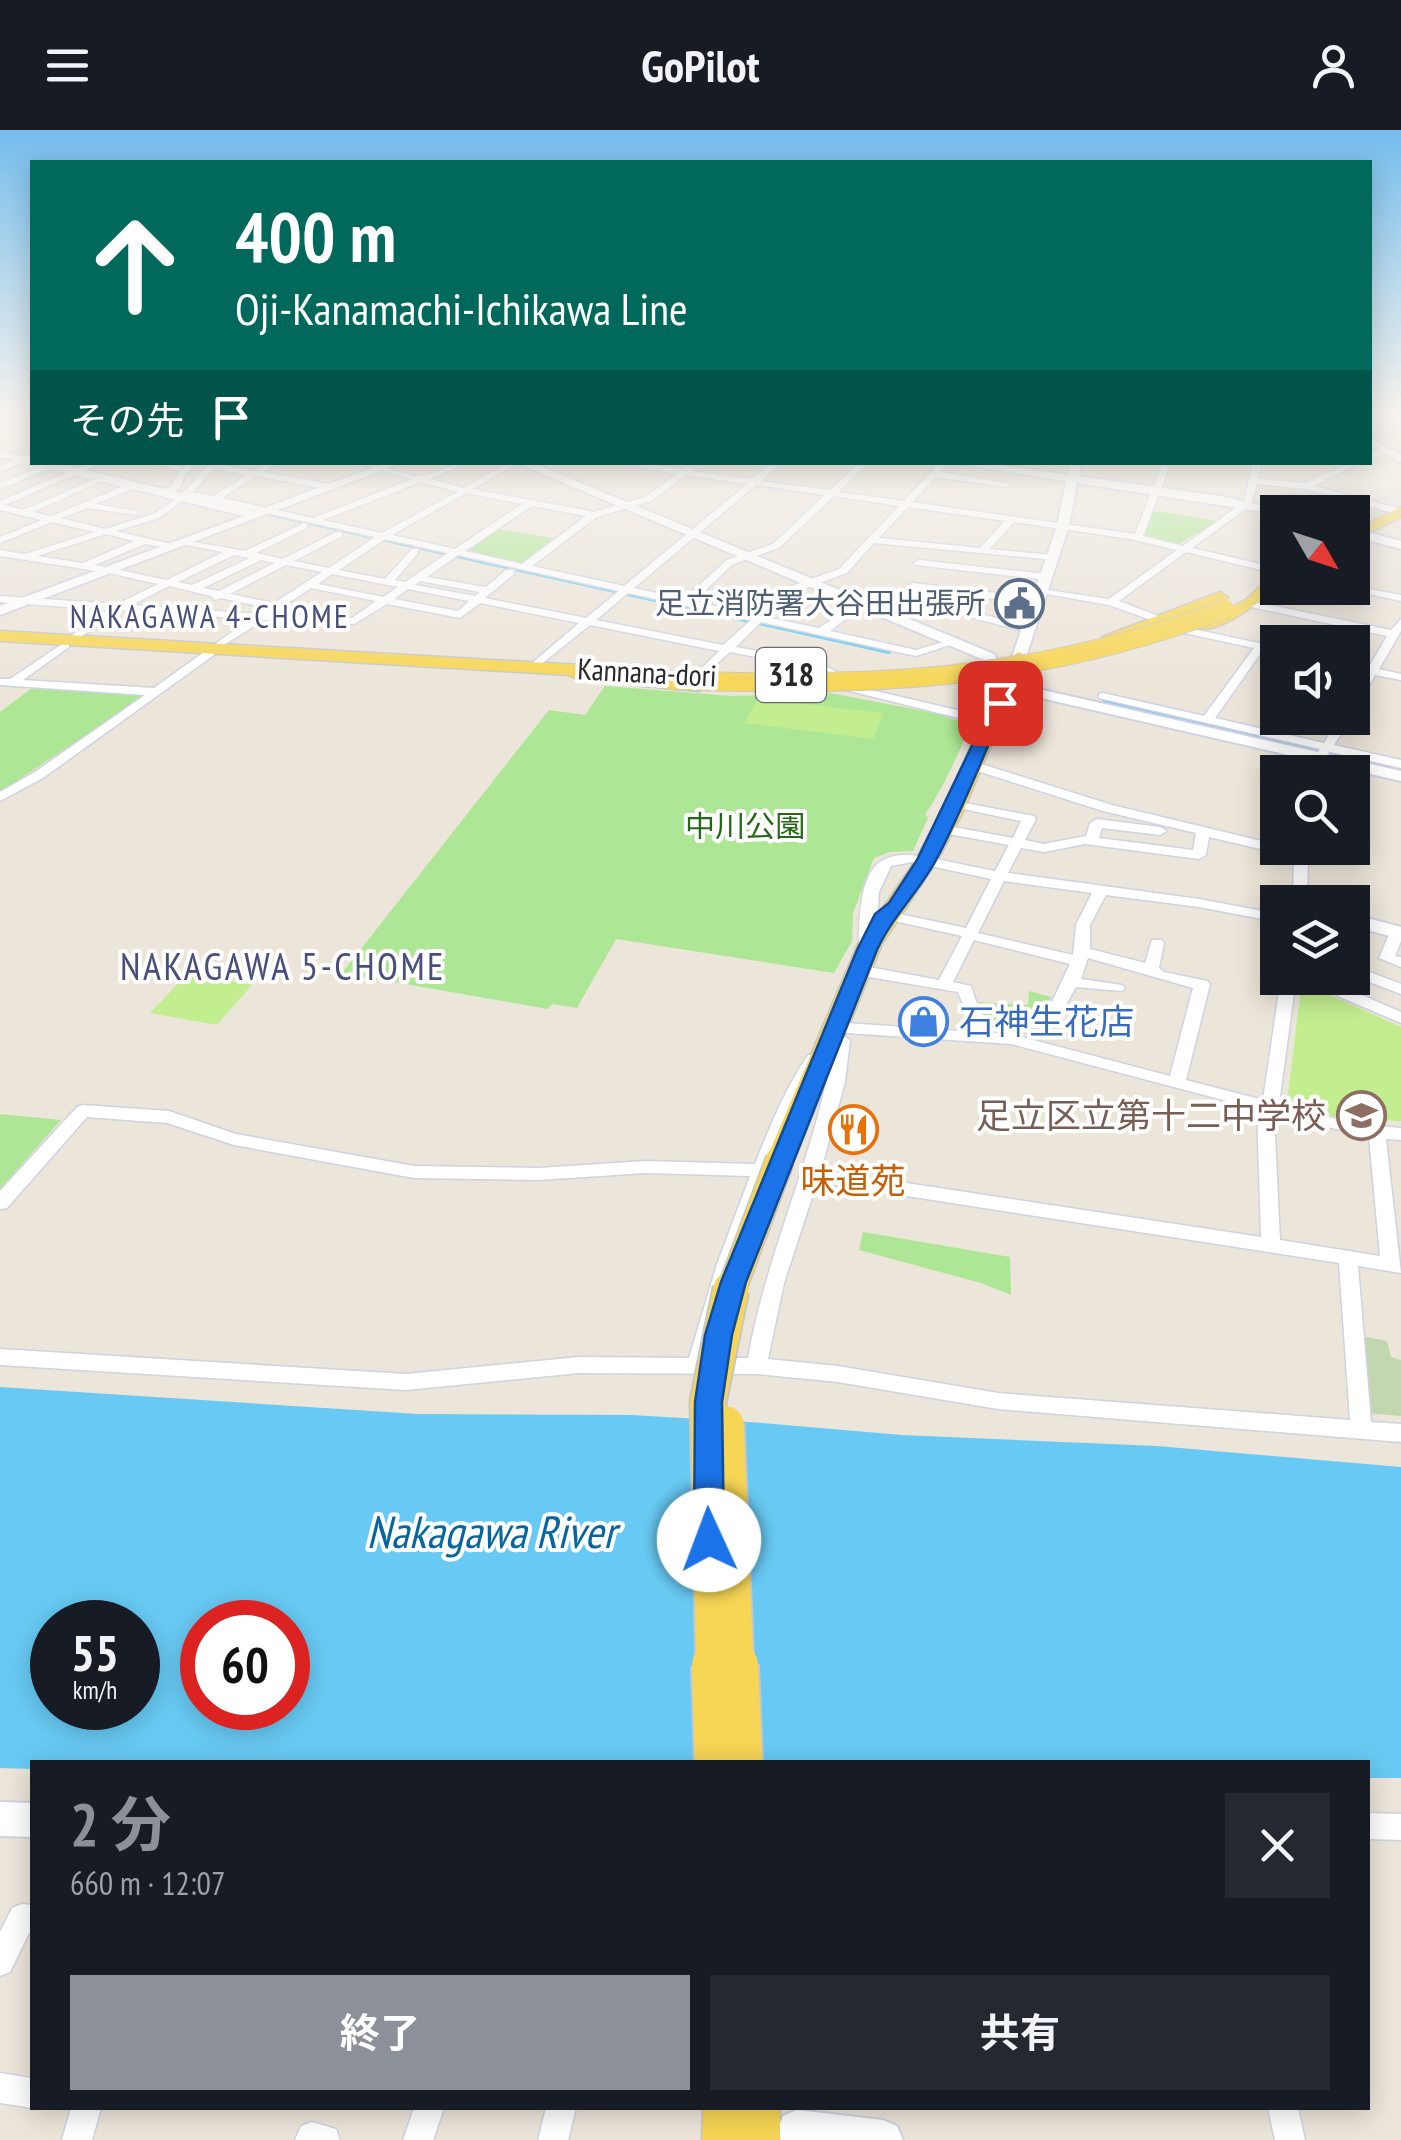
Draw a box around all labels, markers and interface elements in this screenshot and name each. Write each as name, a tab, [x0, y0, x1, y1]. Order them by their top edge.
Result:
text: GoPilot	[641, 36, 760, 94]
icon: menu	[40, 38, 95, 93]
icon: person	[1306, 38, 1361, 93]
text: 400 m	[235, 191, 396, 281]
icon: ahead	[70, 200, 200, 330]
text: Oji-Kanamachi-Ichikawa Line	[235, 279, 688, 337]
icon: arrive	[204, 390, 259, 445]
text: その先	[70, 395, 184, 444]
north arrow	[1260, 495, 1370, 605]
map controls	[1260, 495, 1370, 995]
public building icon: 足立消防署大谷田出張所	[994, 578, 1046, 630]
place label: 足立消防署大谷田出張所	[655, 583, 985, 622]
district label: NAKAGAWA 4-CHOME	[70, 595, 350, 637]
button: sound	[1260, 625, 1370, 735]
street label: Kannana-dori	[577, 648, 718, 695]
road number: 318	[756, 648, 826, 702]
pin	[958, 661, 1043, 746]
icon: arrive	[973, 676, 1028, 731]
button: search	[1260, 755, 1370, 865]
park label: 中川公園	[685, 806, 805, 845]
button: layers	[1260, 885, 1370, 995]
district label: NAKAGAWA 5-CHOME	[120, 941, 446, 990]
shop icon: 石神生花店	[898, 996, 950, 1048]
place label: 石神生花店	[959, 998, 1134, 1044]
school or university icon: 足立区立第十二中学校	[1335, 1090, 1387, 1142]
place label: 足立区立第十二中学校	[976, 1092, 1326, 1138]
restaurant icon: 味道苑	[827, 1103, 879, 1155]
place label: 味道苑	[800, 1157, 906, 1203]
position arrow	[657, 1488, 761, 1592]
water label: Nakagawa River	[367, 1502, 621, 1560]
speed limit sign: 60	[180, 1600, 310, 1730]
text: 55	[71, 1620, 119, 1685]
text: km/h	[73, 1674, 117, 1706]
text: 2 分	[70, 1785, 171, 1863]
button: close	[1225, 1793, 1330, 1898]
text: 660 m · 12:07	[70, 1862, 225, 1904]
button: 終了	[70, 1975, 690, 2090]
button: 共有	[710, 1975, 1330, 2090]

